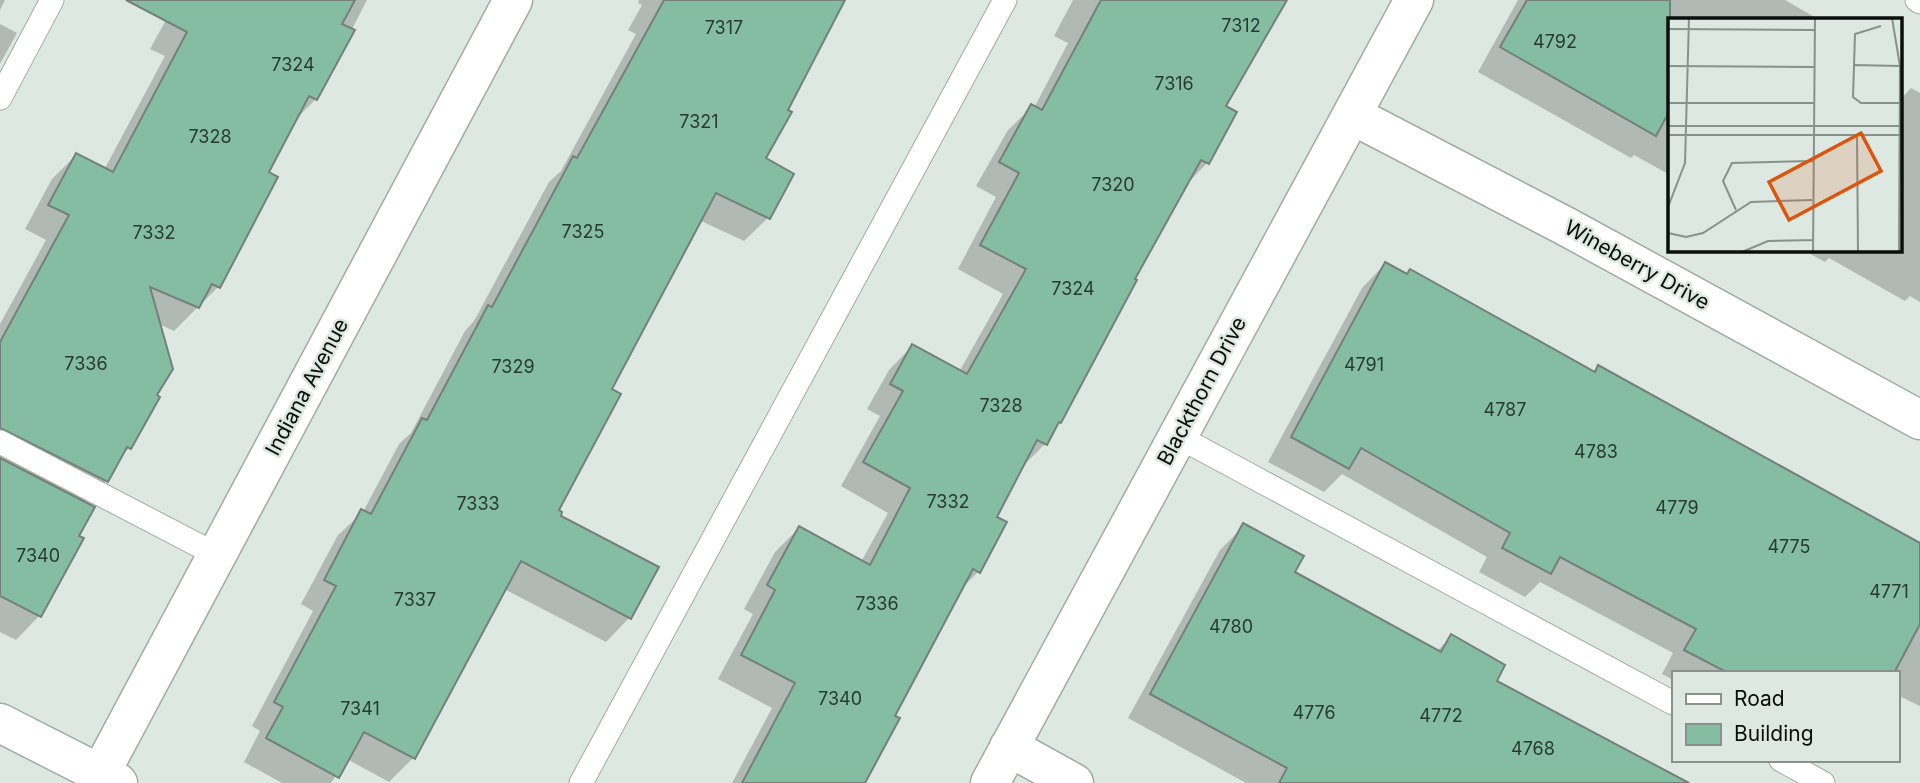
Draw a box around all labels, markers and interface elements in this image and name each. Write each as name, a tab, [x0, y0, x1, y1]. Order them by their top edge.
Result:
house number: 7312	[1221, 15, 1261, 36]
house number: 7317	[705, 17, 743, 38]
inset map	[1668, 18, 1902, 252]
house number: 4792	[1533, 31, 1577, 52]
house number: 7324	[271, 54, 315, 75]
house number: 7316	[1154, 73, 1194, 94]
house number: 7321	[679, 111, 719, 132]
house number: 7328	[188, 126, 232, 147]
house number: 7320	[1091, 174, 1135, 195]
street label: Wineberry Drive	[1560, 214, 1714, 315]
house number: 7325	[562, 221, 604, 242]
house number: 7332	[132, 222, 176, 243]
house number: 7324	[1051, 278, 1095, 299]
street label: Blackthorn Drive	[1152, 312, 1251, 469]
street label: Indiana Avenue	[260, 314, 353, 460]
house number: 7336	[64, 353, 108, 374]
house number: 4791	[1344, 354, 1384, 375]
house number: 7329	[491, 356, 535, 377]
house number: 7328	[979, 395, 1023, 416]
house number: 4787	[1484, 399, 1526, 420]
house number: 4783	[1574, 441, 1618, 462]
house number: 7332	[926, 491, 970, 512]
house number: 7333	[456, 493, 500, 514]
house number: 4779	[1655, 497, 1699, 518]
house number: 4775	[1767, 536, 1811, 557]
house number: 7340	[16, 545, 60, 566]
house number: 4771	[1869, 581, 1909, 602]
house number: 7337	[394, 589, 436, 610]
house number: 7336	[855, 593, 899, 614]
house number: 4780	[1209, 616, 1253, 637]
legend	[1672, 671, 1899, 762]
text: Road	[1734, 686, 1785, 711]
house number: 7340	[818, 688, 862, 709]
house number: 7341	[340, 698, 380, 719]
house number: 4776	[1292, 702, 1336, 723]
house number: 4772	[1419, 705, 1463, 726]
text: Building	[1734, 721, 1814, 746]
house number: 4768	[1511, 738, 1555, 759]

